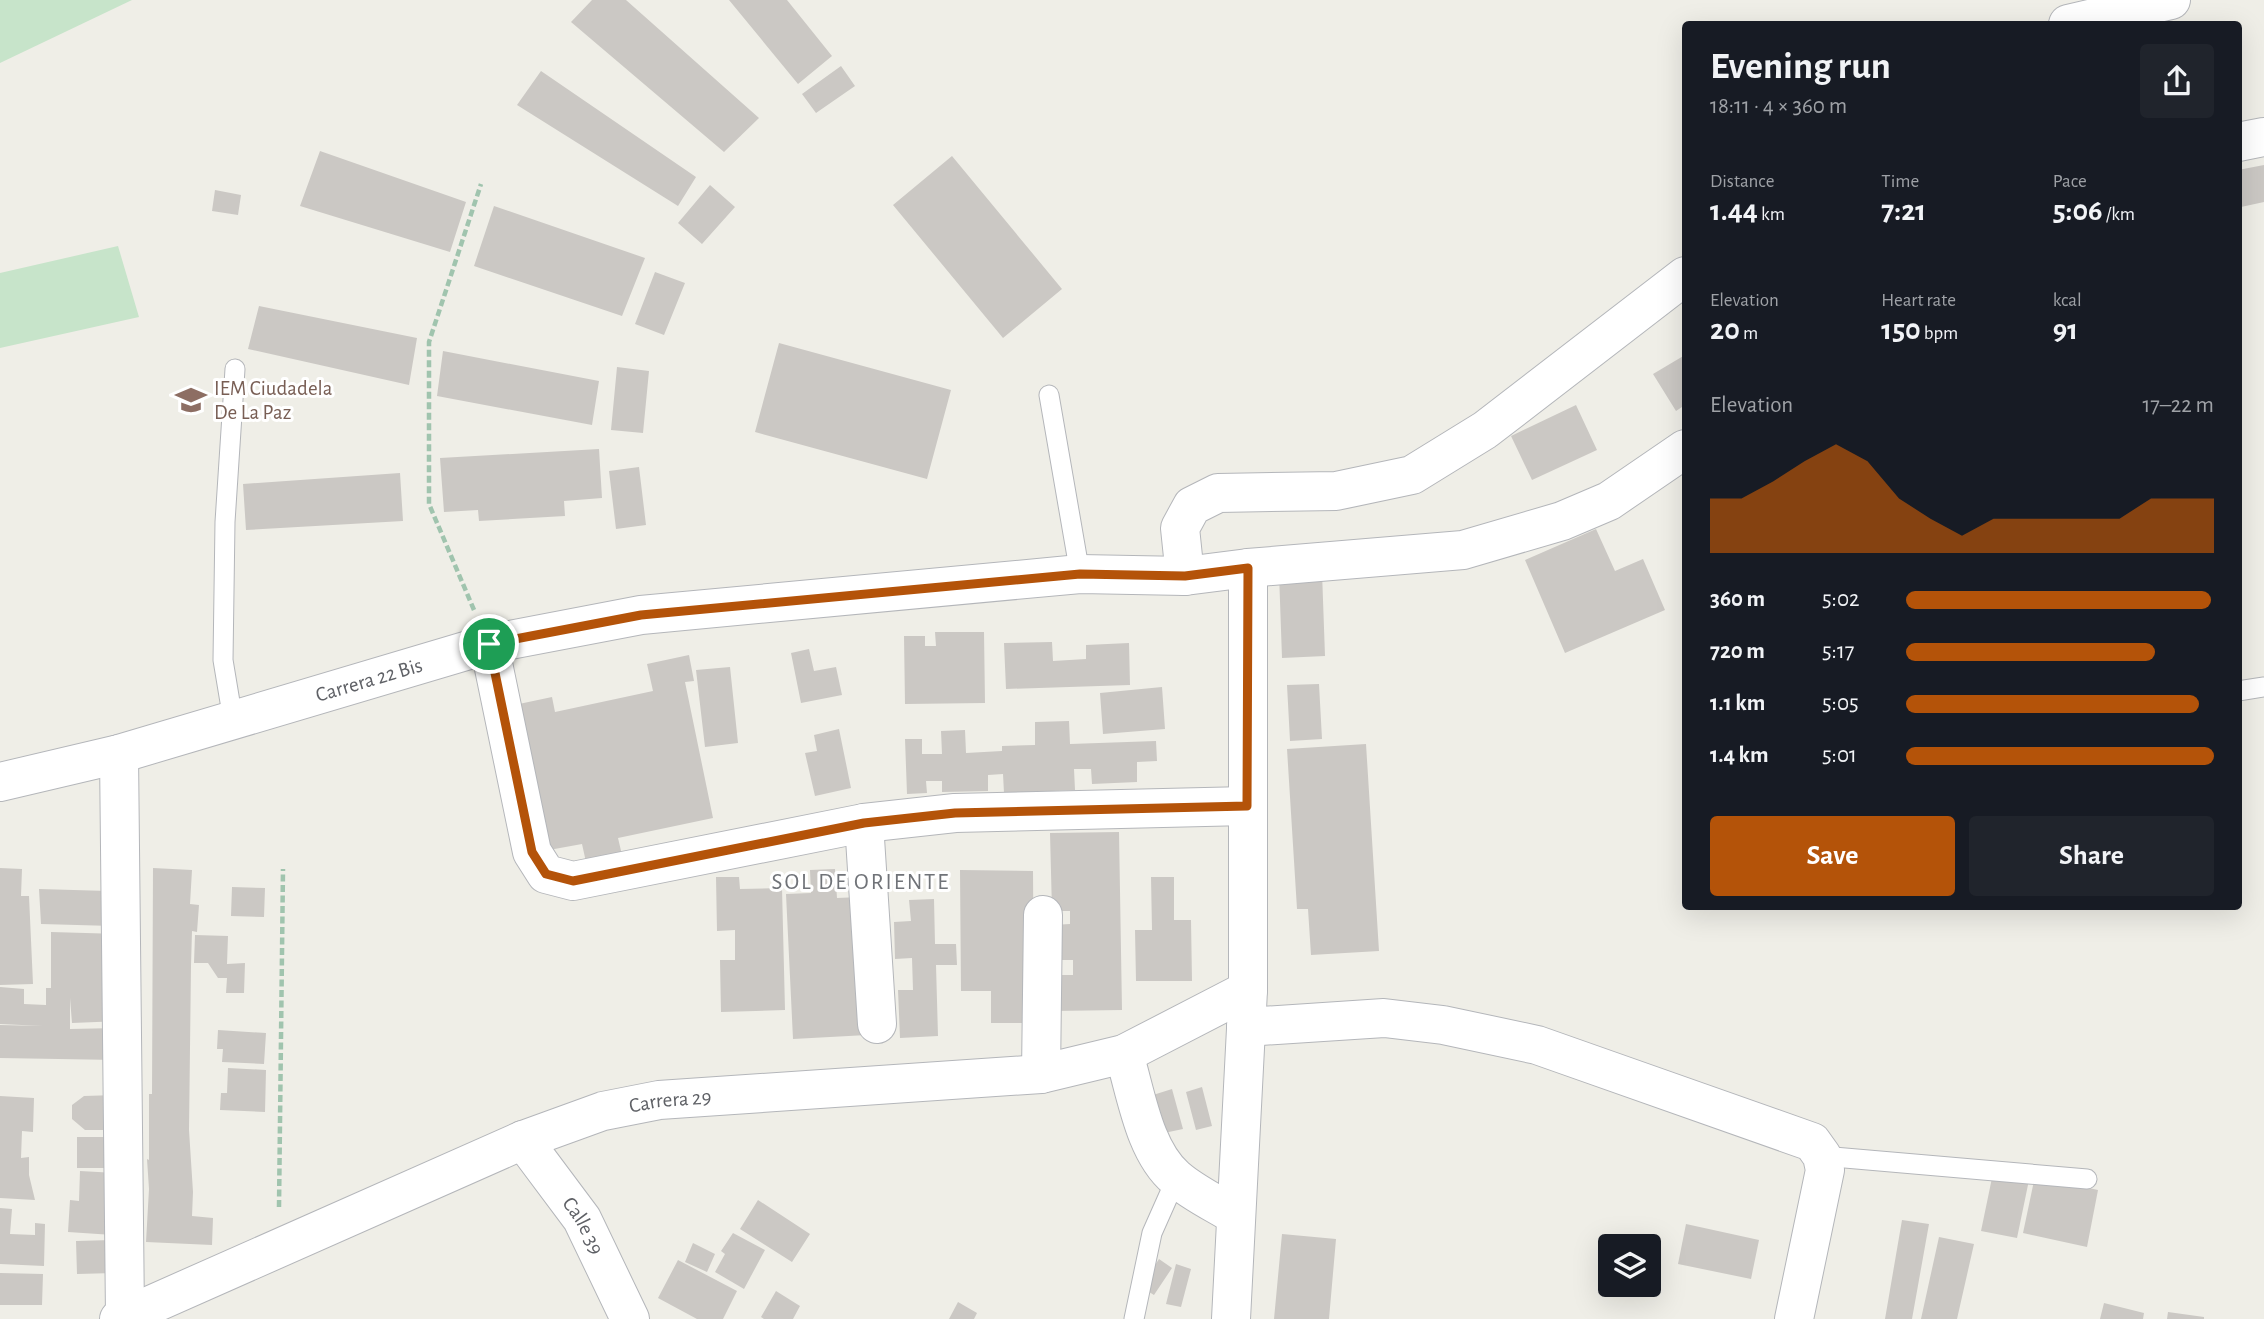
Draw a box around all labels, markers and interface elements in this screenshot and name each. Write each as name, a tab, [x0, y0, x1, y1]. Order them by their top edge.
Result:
button: share	[2140, 44, 2214, 118]
text: Evening run	[1710, 48, 1891, 86]
text: 18:11 · 4 × 360 m	[1710, 95, 1847, 118]
text: Distance	[1710, 172, 1774, 191]
text: Time	[1881, 172, 1919, 191]
text: Pace	[2053, 172, 2087, 191]
text: 1.44	[1710, 196, 1758, 226]
text: 7:21	[1881, 196, 1926, 226]
text: 5:06	[2053, 196, 2103, 226]
text: km	[1758, 205, 1785, 224]
text: /km	[2103, 205, 2135, 224]
text: Elevation	[1710, 291, 1779, 310]
text: Heart rate	[1881, 291, 1956, 310]
text: kcal	[2053, 291, 2082, 310]
text: 20	[1710, 315, 1740, 345]
text: 150	[1881, 315, 1921, 345]
text: 91	[2053, 315, 2078, 345]
text: m	[1740, 324, 1758, 343]
text: bpm	[1921, 324, 1958, 343]
place label: IEM Ciudadela De La Paz	[214, 378, 333, 423]
school or university icon: IEM Ciudadela De La Paz	[174, 383, 208, 417]
text: Elevation	[1710, 394, 1793, 417]
text: 17–22 m	[2142, 394, 2214, 417]
text: 360 m	[1710, 588, 1765, 611]
text: 5:02	[1822, 588, 1860, 611]
pin	[459, 614, 519, 674]
icon: arrive	[470, 625, 508, 663]
text: 720 m	[1710, 640, 1765, 663]
text: 5:17	[1822, 640, 1854, 663]
street label: Carrera 22 Bis	[313, 654, 425, 705]
text: 1.1 km	[1710, 692, 1765, 715]
text: 5:05	[1822, 692, 1859, 715]
text: 1.4 km	[1710, 744, 1769, 767]
text: 5:01	[1822, 744, 1857, 767]
button: Save	[1710, 816, 1955, 896]
button: Share	[1969, 816, 2214, 896]
district label: SOL DE ORIENTE	[772, 871, 950, 894]
street label: Carrera 29	[627, 1086, 712, 1116]
street label: Calle 39	[559, 1193, 608, 1258]
map controls	[1598, 1234, 1661, 1297]
button: layers	[1598, 1234, 1661, 1297]

